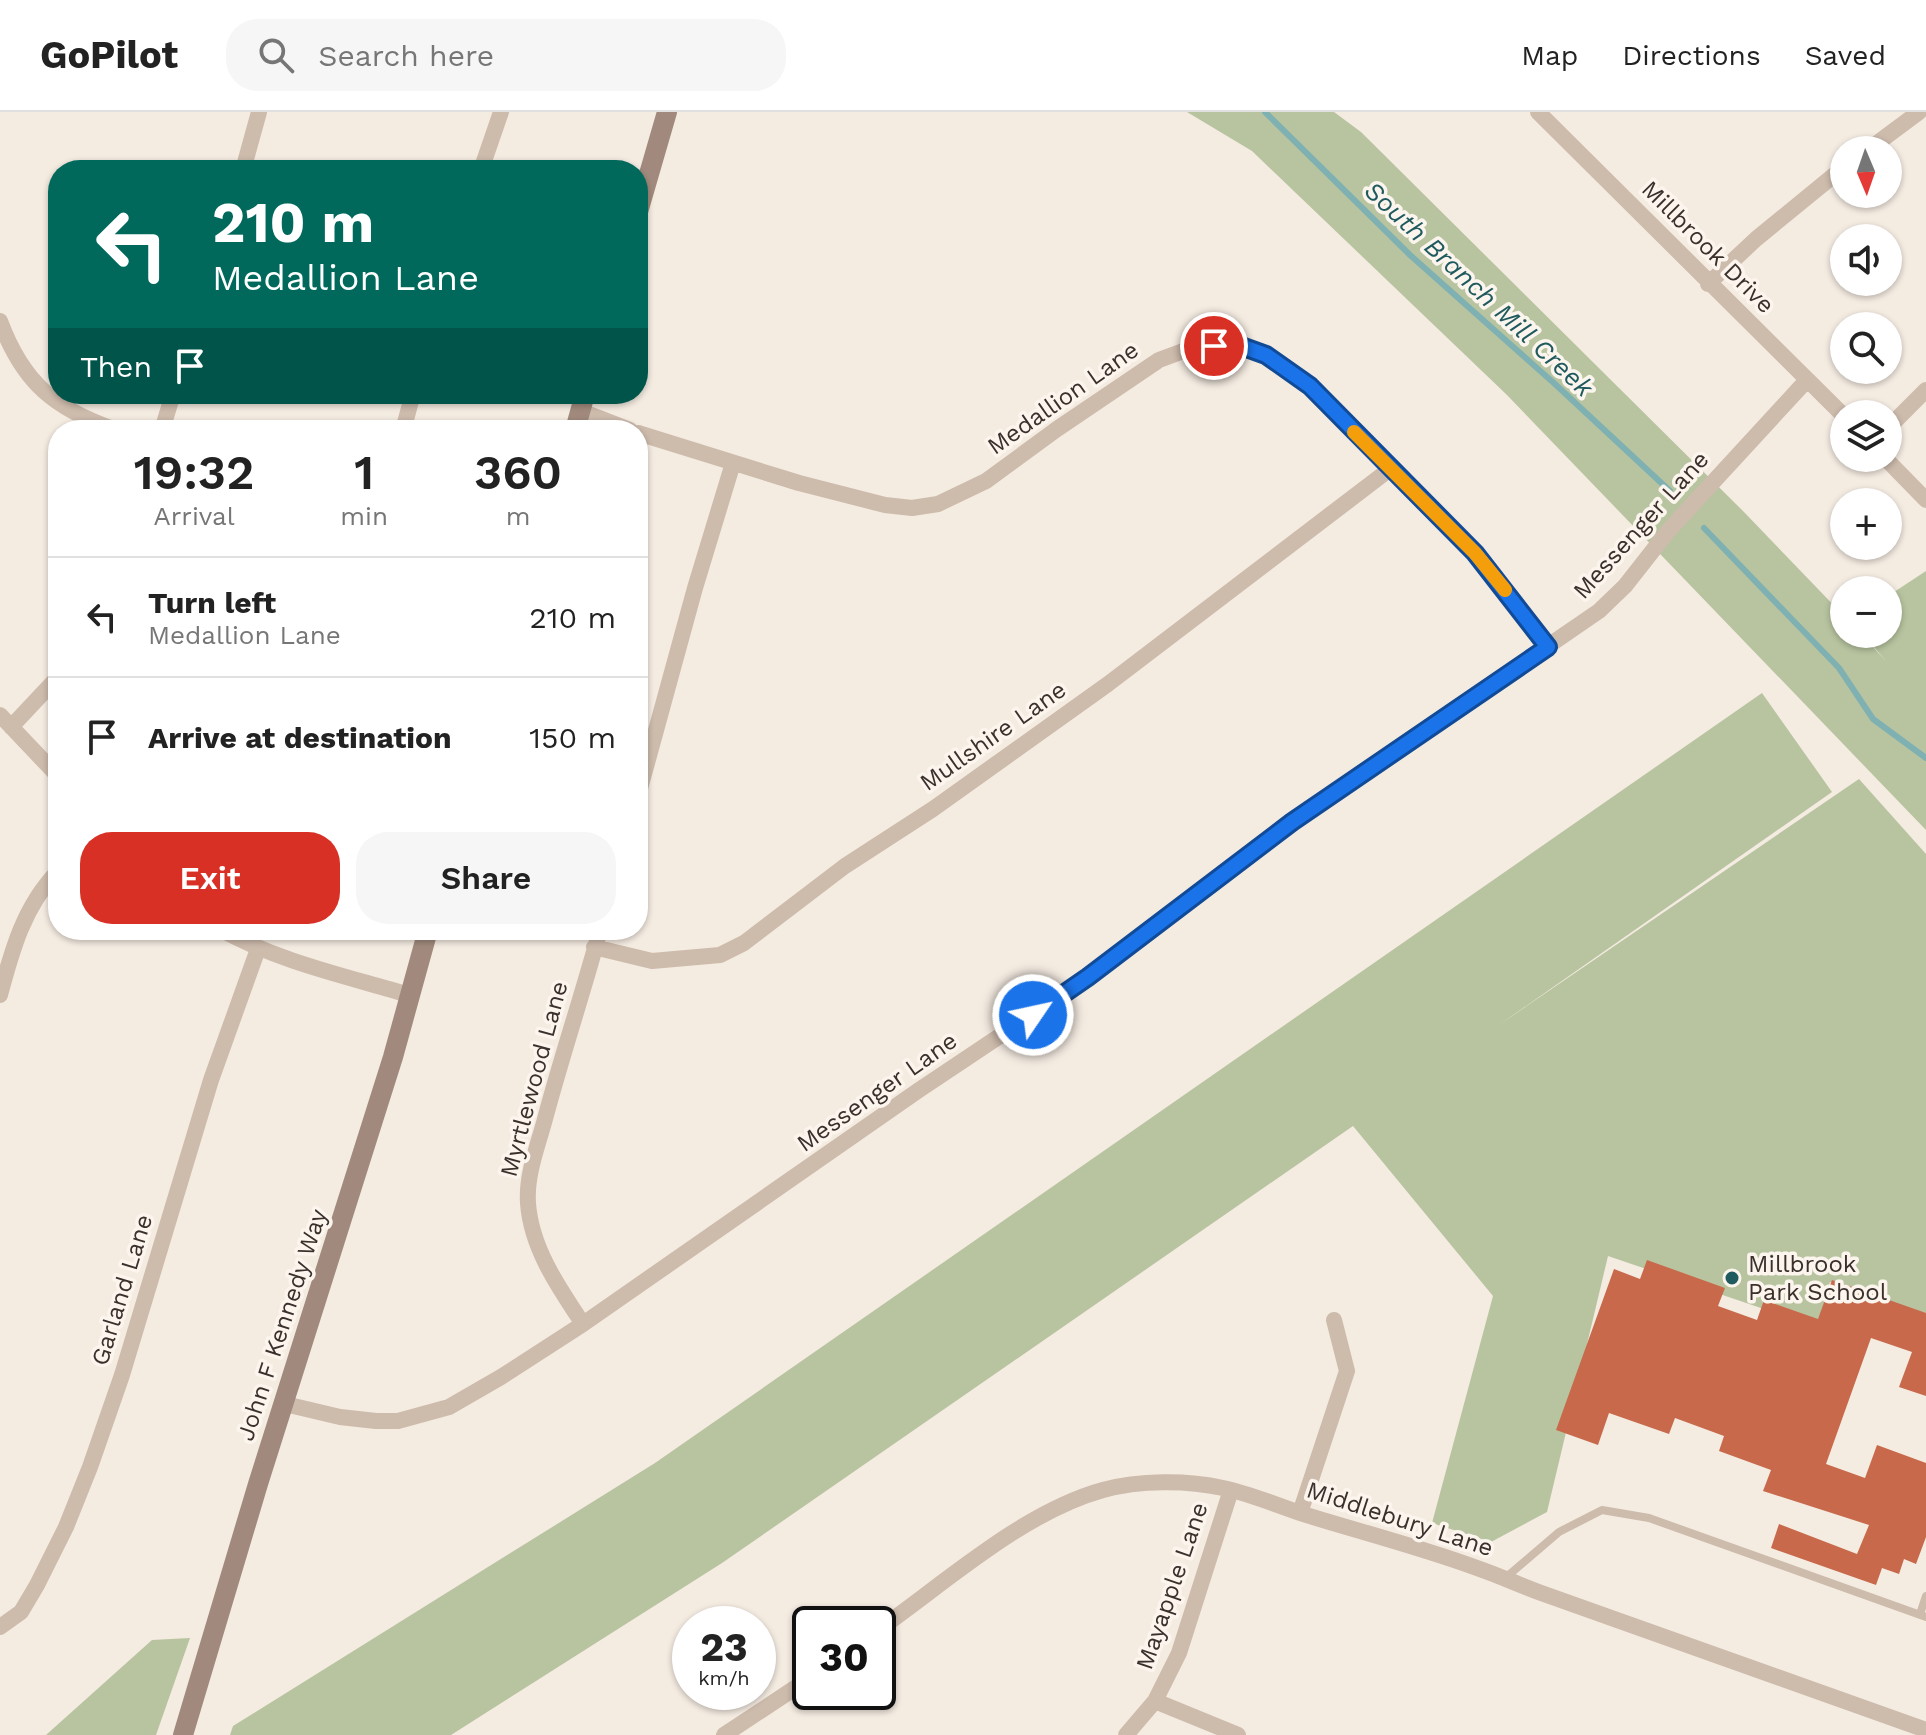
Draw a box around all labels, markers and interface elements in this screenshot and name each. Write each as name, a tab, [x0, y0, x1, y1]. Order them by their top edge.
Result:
search box	[226, 19, 786, 91]
text: GoPilot	[40, 33, 178, 77]
icon: search	[254, 33, 298, 77]
text: Search here	[318, 38, 494, 73]
text: Map	[1521, 39, 1578, 72]
text: Directions	[1622, 39, 1761, 72]
text: Saved	[1805, 39, 1886, 72]
north arrow	[1830, 136, 1902, 208]
map controls	[1830, 136, 1902, 648]
water label: South Branch Mill Creek	[1358, 175, 1600, 403]
street label: Millbrook Drive	[1636, 175, 1780, 319]
text: 210 m	[212, 190, 374, 256]
icon: left	[80, 192, 184, 296]
button: sound	[1830, 224, 1902, 296]
text: Medallion Lane	[212, 257, 479, 299]
pin	[1180, 312, 1248, 380]
button: search	[1830, 312, 1902, 384]
icon: arrive	[1192, 324, 1236, 368]
street label: Medallion Lane	[982, 336, 1144, 460]
icon: arrive	[168, 344, 212, 388]
text: Then	[80, 349, 152, 384]
button: layers	[1830, 400, 1902, 472]
text: 19:32	[134, 444, 254, 501]
text: 1	[354, 444, 374, 501]
text: 360	[474, 444, 562, 501]
street label: Messenger Lane	[1567, 445, 1715, 605]
button: +	[1830, 488, 1902, 560]
text: Arrival	[154, 501, 235, 531]
text: min	[340, 501, 388, 531]
text: m	[506, 501, 530, 531]
button: −	[1830, 576, 1902, 648]
text: Turn left	[148, 585, 276, 620]
icon: left	[80, 595, 124, 639]
text: 210 m	[529, 600, 616, 635]
text: Medallion Lane	[148, 620, 341, 650]
street label: Mullshire Lane	[915, 675, 1071, 797]
icon: arrive	[80, 715, 124, 759]
text: Arrive at destination	[148, 720, 452, 755]
text: 150 m	[529, 720, 616, 755]
button: Exit	[80, 832, 340, 924]
button: Share	[356, 832, 616, 924]
position arrow	[991, 973, 1075, 1057]
street label: Myrtlewood Lane	[494, 978, 574, 1180]
street label: Messenger Lane	[792, 1026, 962, 1158]
street label: John F Kennedy Way	[231, 1205, 333, 1444]
street label: Garland Lane	[86, 1211, 158, 1369]
place label: Millbrook Park School	[1748, 1250, 1888, 1306]
marker: Millbrook Park School	[1723, 1269, 1741, 1287]
street label: Middlebury Lane	[1303, 1476, 1497, 1562]
street label: Mayapple Lane	[1130, 1499, 1214, 1673]
speed limit sign: 30	[792, 1606, 896, 1710]
text: 23	[700, 1624, 748, 1671]
text: km/h	[698, 1666, 750, 1690]

